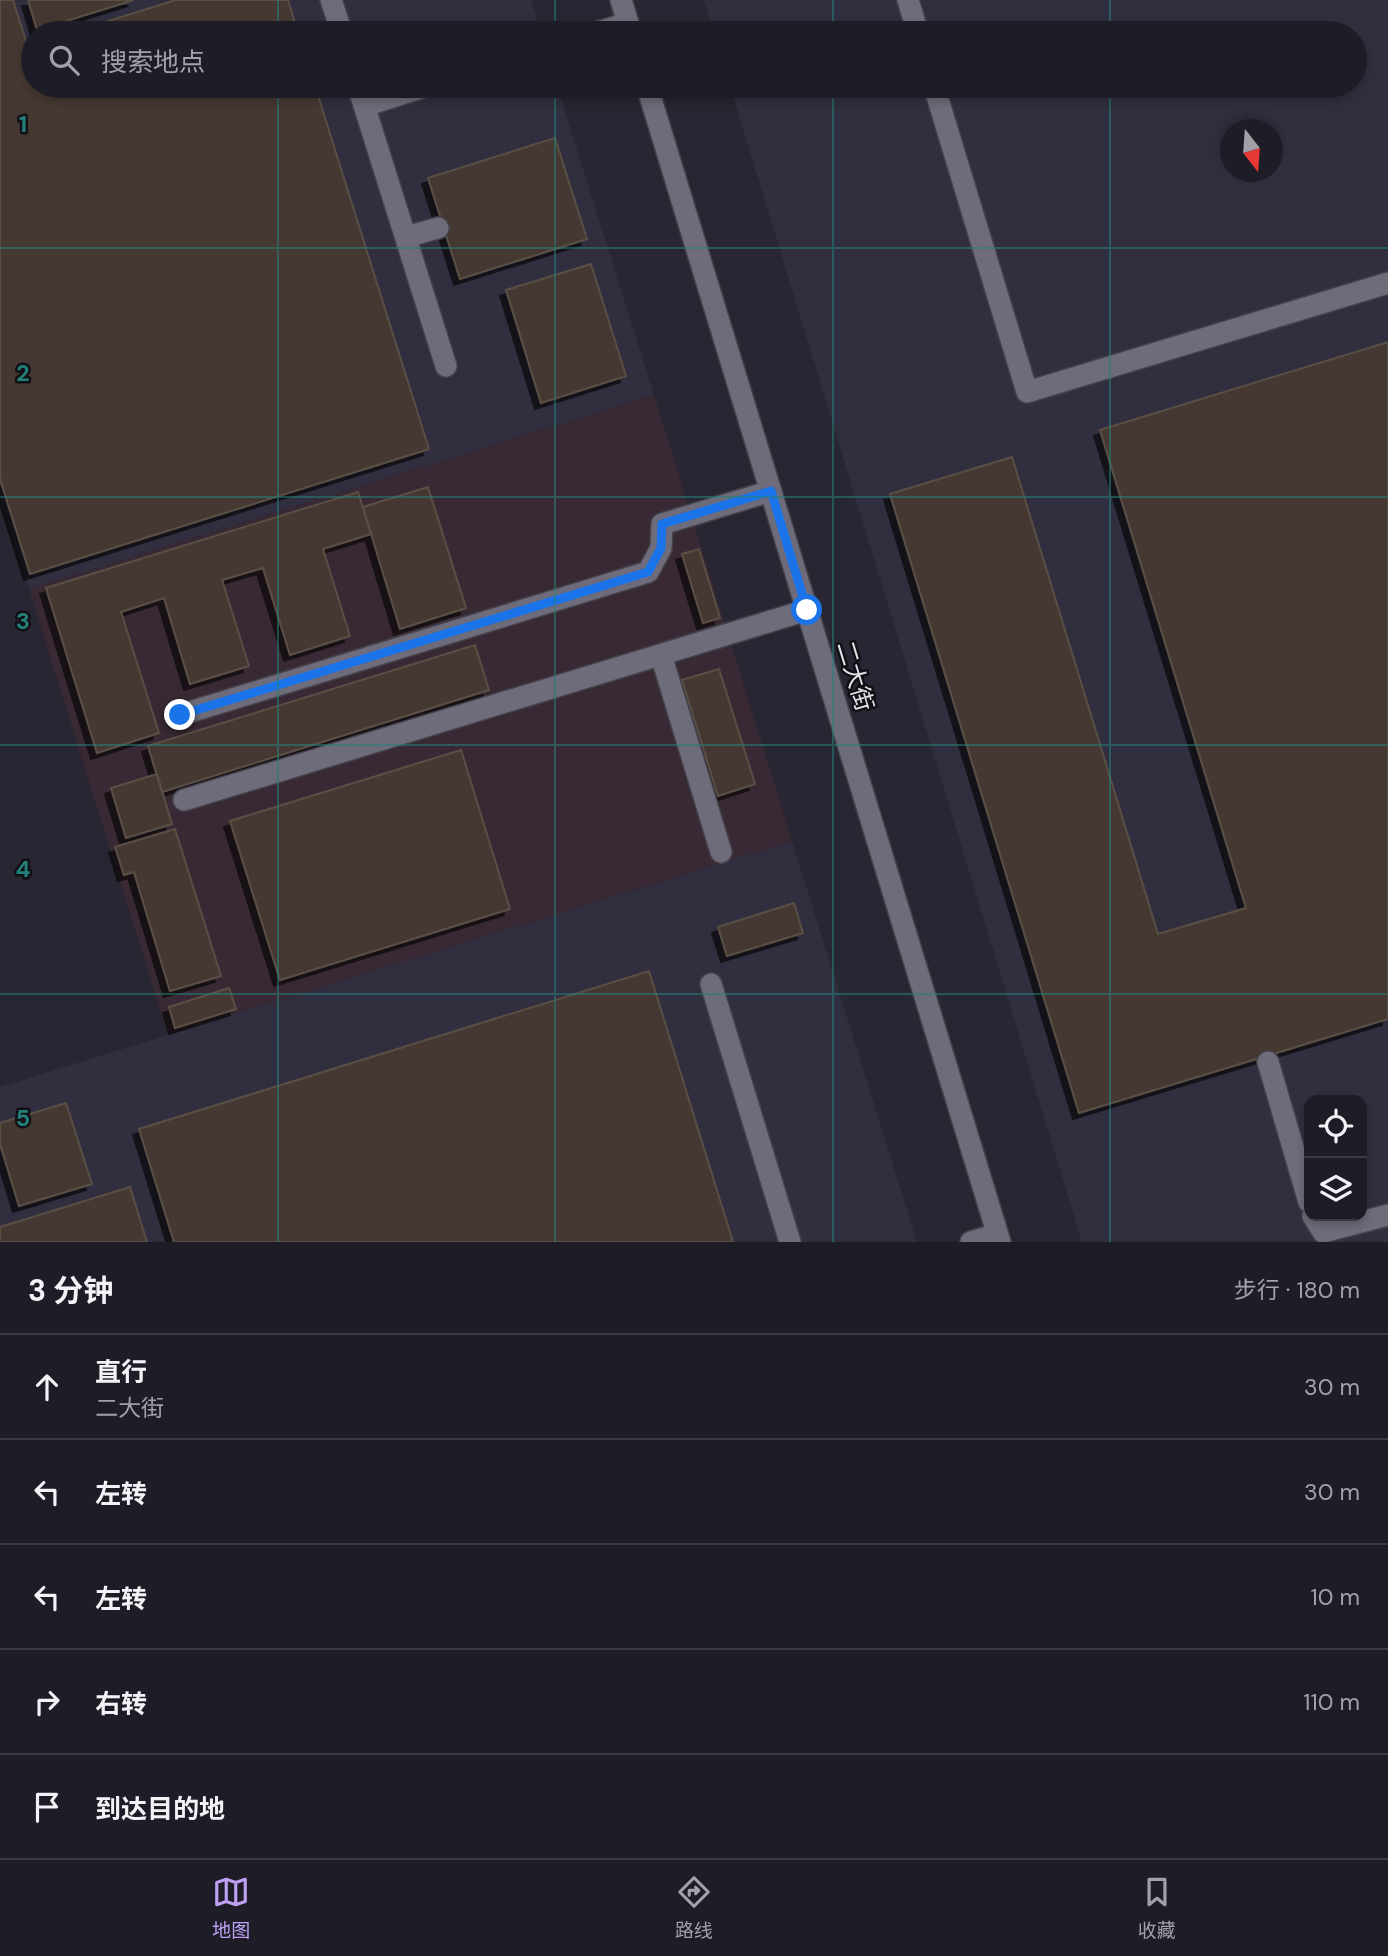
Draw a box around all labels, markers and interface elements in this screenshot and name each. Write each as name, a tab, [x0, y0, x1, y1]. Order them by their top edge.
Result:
search box	[21, 21, 1367, 98]
icon: search	[45, 41, 83, 79]
text: 搜索地点	[101, 45, 205, 79]
text: 1	[19, 109, 27, 139]
north arrow	[1220, 119, 1283, 182]
text: 2	[16, 358, 30, 388]
route start	[791, 594, 822, 625]
text: 3	[16, 606, 30, 636]
street label: 二大街	[830, 637, 881, 715]
route end	[164, 699, 195, 730]
text: 4	[16, 854, 31, 884]
map controls	[1304, 1095, 1367, 1221]
button: locate	[1304, 1095, 1367, 1158]
text: 5	[16, 1103, 30, 1133]
button: layers	[1304, 1158, 1367, 1221]
text: 3 分钟	[28, 1271, 113, 1310]
text: 步行 · 180 m	[1234, 1275, 1360, 1305]
text: 直行	[95, 1355, 147, 1389]
icon: ahead	[28, 1368, 66, 1406]
text: 30 m	[1304, 1372, 1360, 1402]
text: 二大街	[95, 1393, 164, 1423]
icon: left	[28, 1473, 66, 1511]
text: 左转	[95, 1477, 147, 1511]
text: 30 m	[1304, 1477, 1360, 1507]
icon: left	[28, 1578, 66, 1616]
text: 左转	[95, 1582, 147, 1616]
text: 10 m	[1310, 1582, 1360, 1612]
icon: right	[28, 1683, 66, 1721]
text: 右转	[95, 1687, 147, 1721]
text: 110 m	[1303, 1687, 1360, 1717]
icon: arrive	[28, 1788, 66, 1826]
text: 到达目的地	[95, 1792, 225, 1826]
tab: 地图	[212, 1873, 250, 1943]
tab: 路线	[675, 1873, 713, 1943]
tab: 收藏	[1138, 1873, 1176, 1943]

